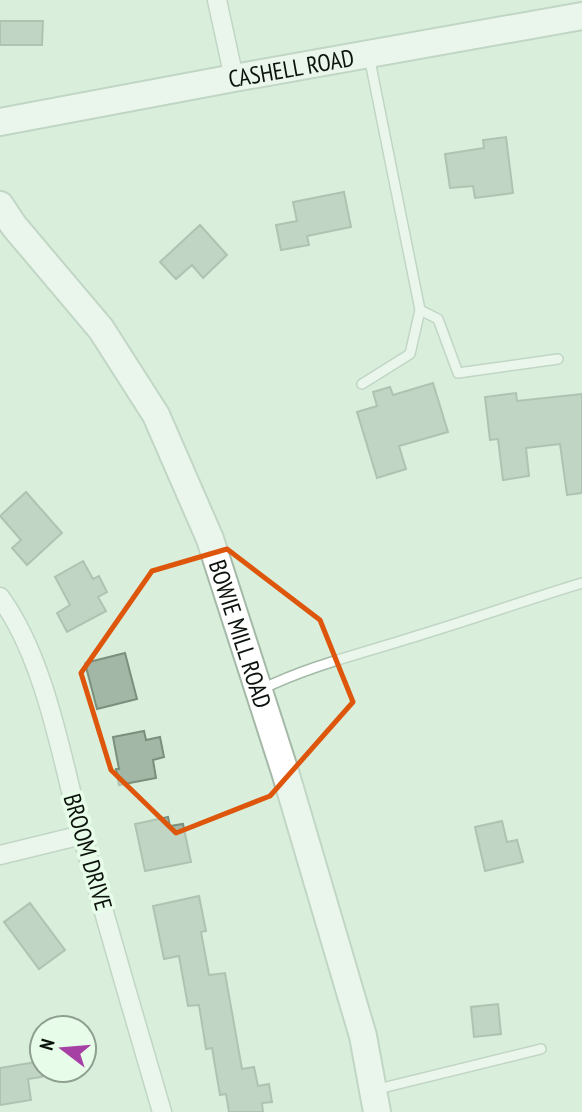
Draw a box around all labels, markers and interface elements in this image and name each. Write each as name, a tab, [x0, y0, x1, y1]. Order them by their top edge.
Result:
street label: CASHELL ROAD	[226, 41, 356, 94]
street label: BOWIE MILL ROAD	[202, 556, 279, 712]
street label: BROOM DRIVE	[57, 790, 119, 914]
north arrow	[28, 1014, 98, 1084]
text: N	[34, 1036, 60, 1053]

